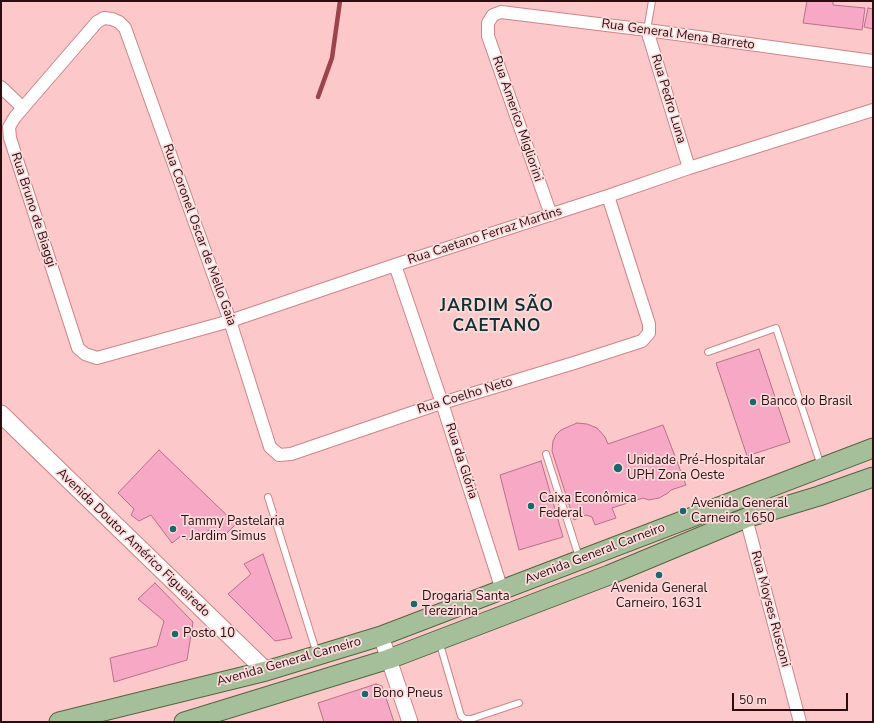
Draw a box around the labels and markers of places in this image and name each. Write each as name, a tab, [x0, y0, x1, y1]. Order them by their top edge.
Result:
place label: Banco do Brasil	[761, 394, 852, 410]
marker: Banco do Brasil	[748, 397, 758, 407]
place label: Unidade Pré-Hospitalar UPH Zona Oeste	[627, 453, 765, 484]
marker: Unidade Pré-Hospitalar UPH Zona Oeste	[612, 462, 624, 474]
place label: Caixa Econômica Federal	[539, 491, 637, 522]
place label: Avenida General Carneiro 1650	[691, 496, 788, 527]
marker: Caixa Econômica Federal	[526, 501, 536, 511]
marker: Avenida General Carneiro 1650	[678, 506, 688, 516]
place label: Tammy Pastelaria - Jardim Simus	[181, 514, 285, 545]
marker: Tammy Pastelaria - Jardim Simus	[168, 524, 178, 534]
marker: Avenida General Carneiro, 1631	[654, 570, 664, 580]
place label: Avenida General Carneiro, 1631	[611, 581, 707, 612]
place label: Drogaria Santa Terezinha	[422, 589, 510, 620]
marker: Drogaria Santa Terezinha	[409, 599, 419, 609]
place label: Posto 10	[183, 626, 235, 642]
marker: Posto 10	[170, 629, 180, 639]
place label: Bono Pneus	[373, 686, 443, 702]
marker: Bono Pneus	[360, 689, 370, 699]

